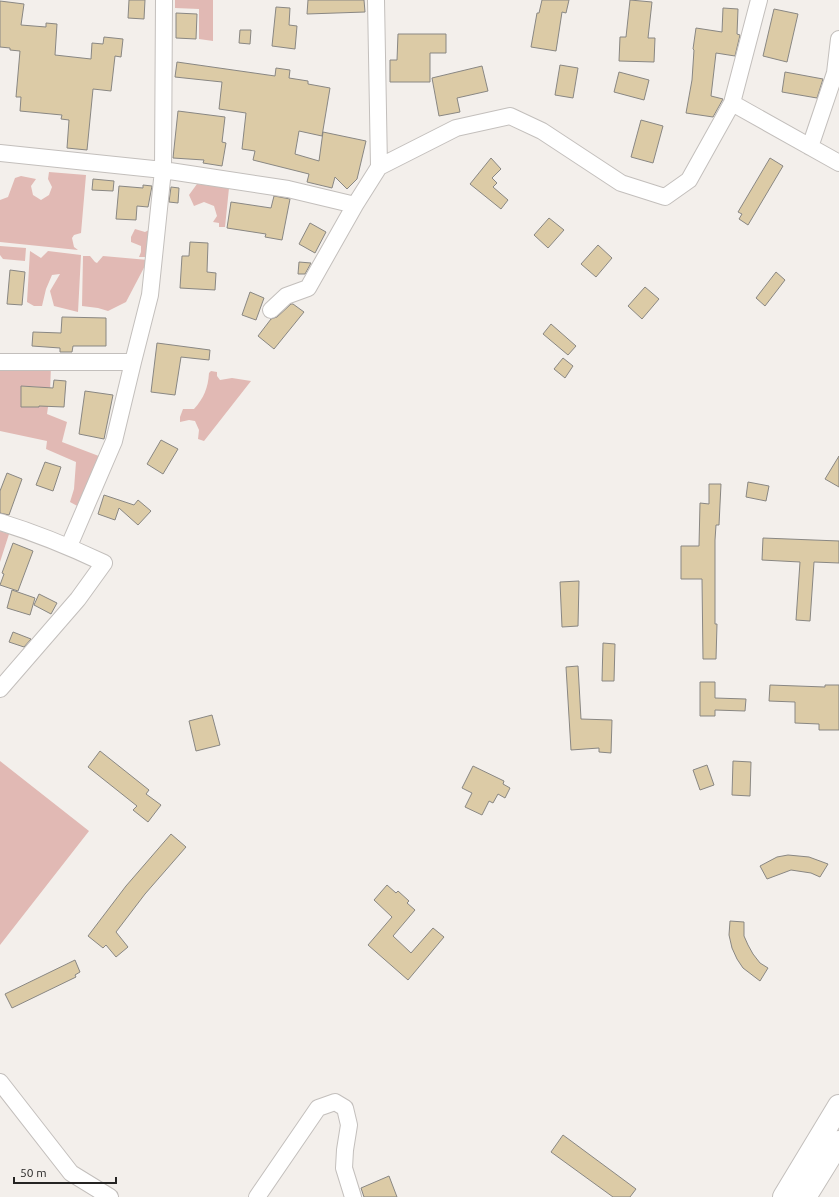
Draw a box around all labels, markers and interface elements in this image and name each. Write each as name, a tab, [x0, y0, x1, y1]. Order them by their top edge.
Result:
scale bar	[14, 1159, 116, 1185]
text: 50 m	[20, 1166, 47, 1179]

